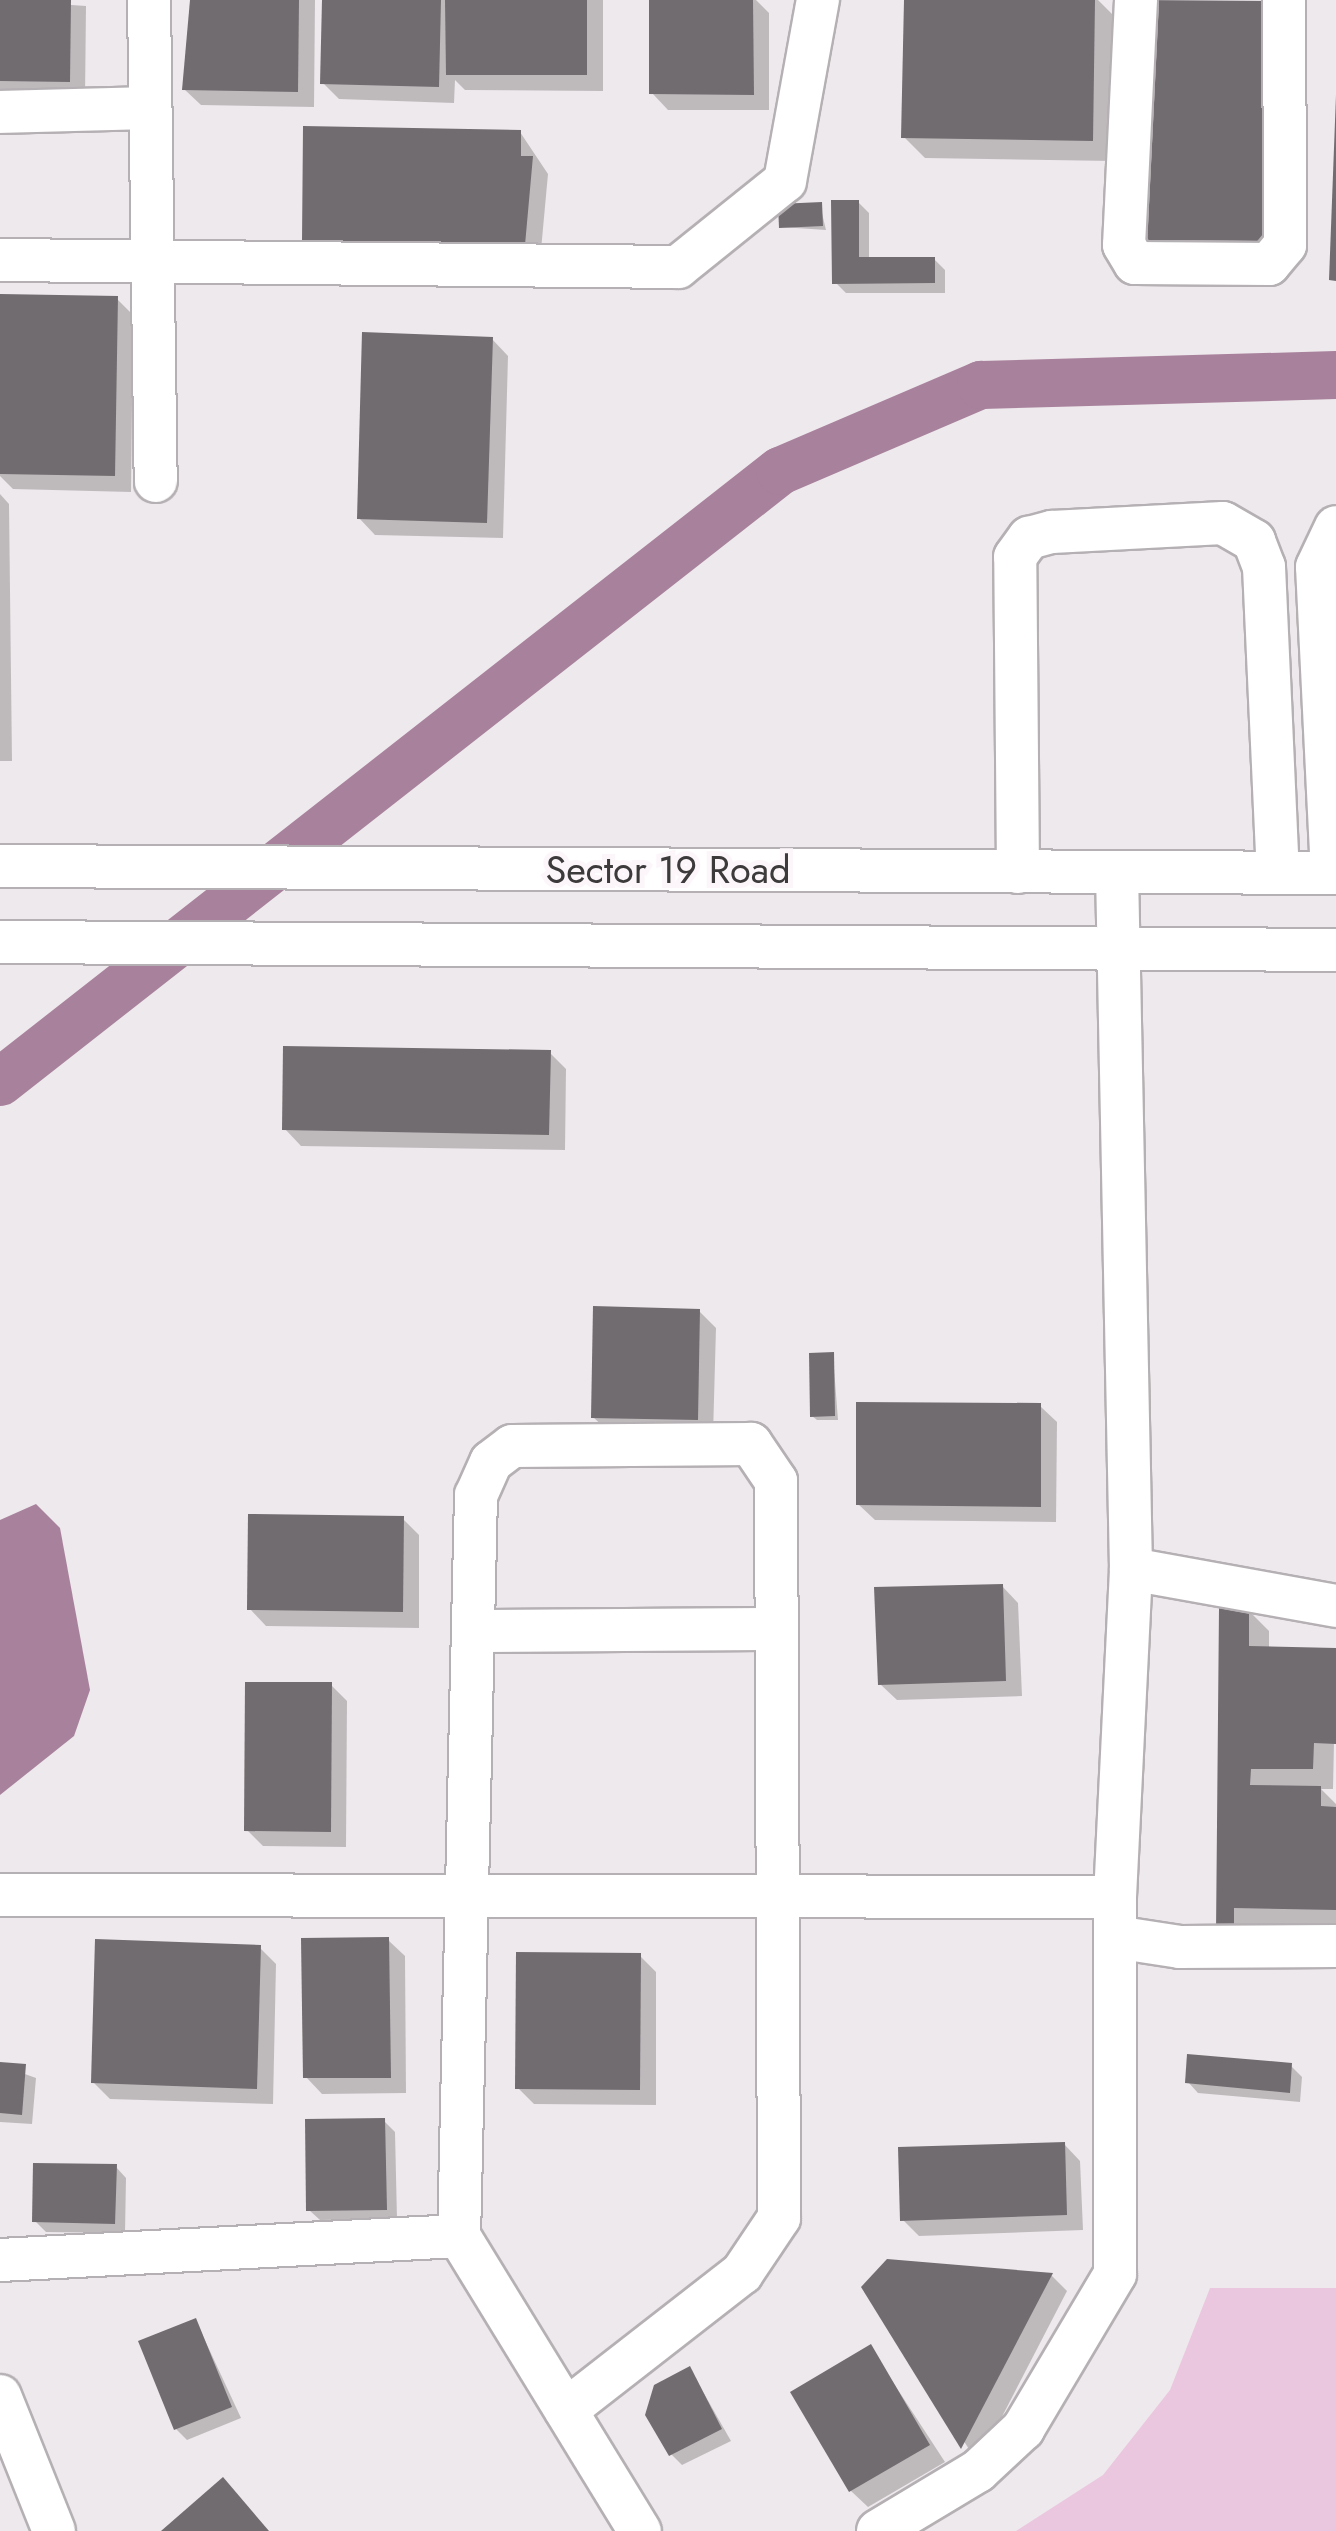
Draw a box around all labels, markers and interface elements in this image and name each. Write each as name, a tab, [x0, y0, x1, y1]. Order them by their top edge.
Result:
street label: Sector 19 Road	[545, 847, 791, 893]

